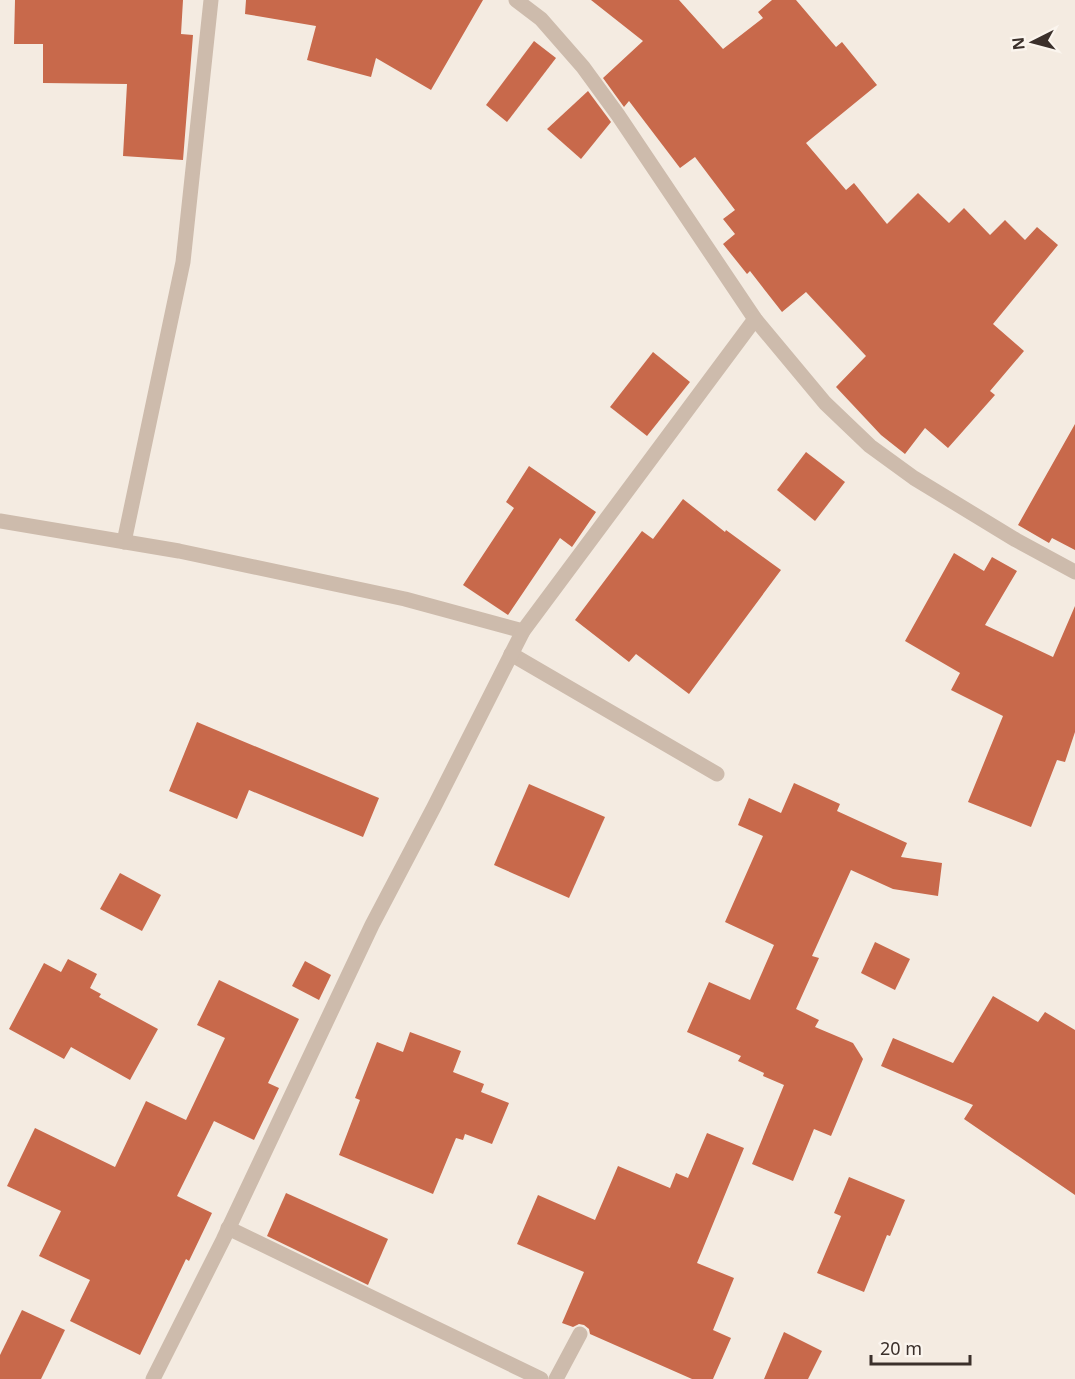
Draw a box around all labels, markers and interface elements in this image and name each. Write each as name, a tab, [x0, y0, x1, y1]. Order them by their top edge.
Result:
north arrow	[1003, 12, 1063, 72]
text: N	[1006, 36, 1030, 51]
scale bar	[871, 1328, 970, 1366]
text: 20 m	[880, 1336, 922, 1360]

